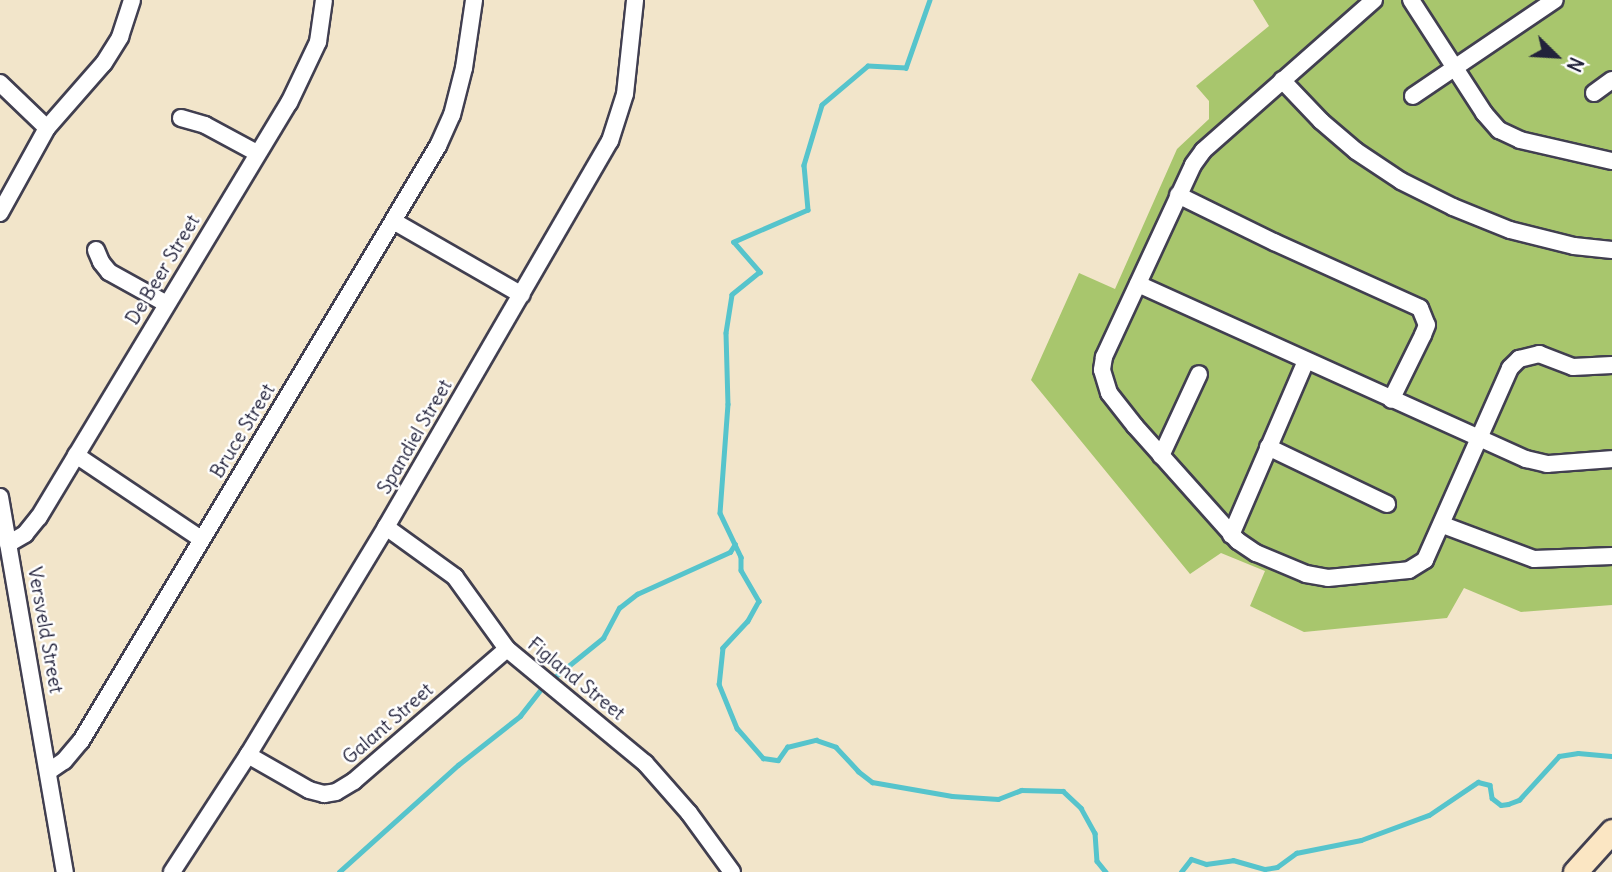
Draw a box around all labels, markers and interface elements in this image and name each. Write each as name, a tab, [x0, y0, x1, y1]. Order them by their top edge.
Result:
north arrow	[1521, 21, 1591, 91]
text: N	[1562, 54, 1589, 75]
street label: De Beer Street	[121, 211, 205, 329]
street label: Spandiel Street	[373, 376, 457, 498]
street label: Bruce Street	[206, 380, 280, 482]
street label: Versveld Street	[23, 565, 67, 695]
street label: Figland Street	[523, 633, 629, 725]
street label: Galant Street	[338, 679, 438, 769]

